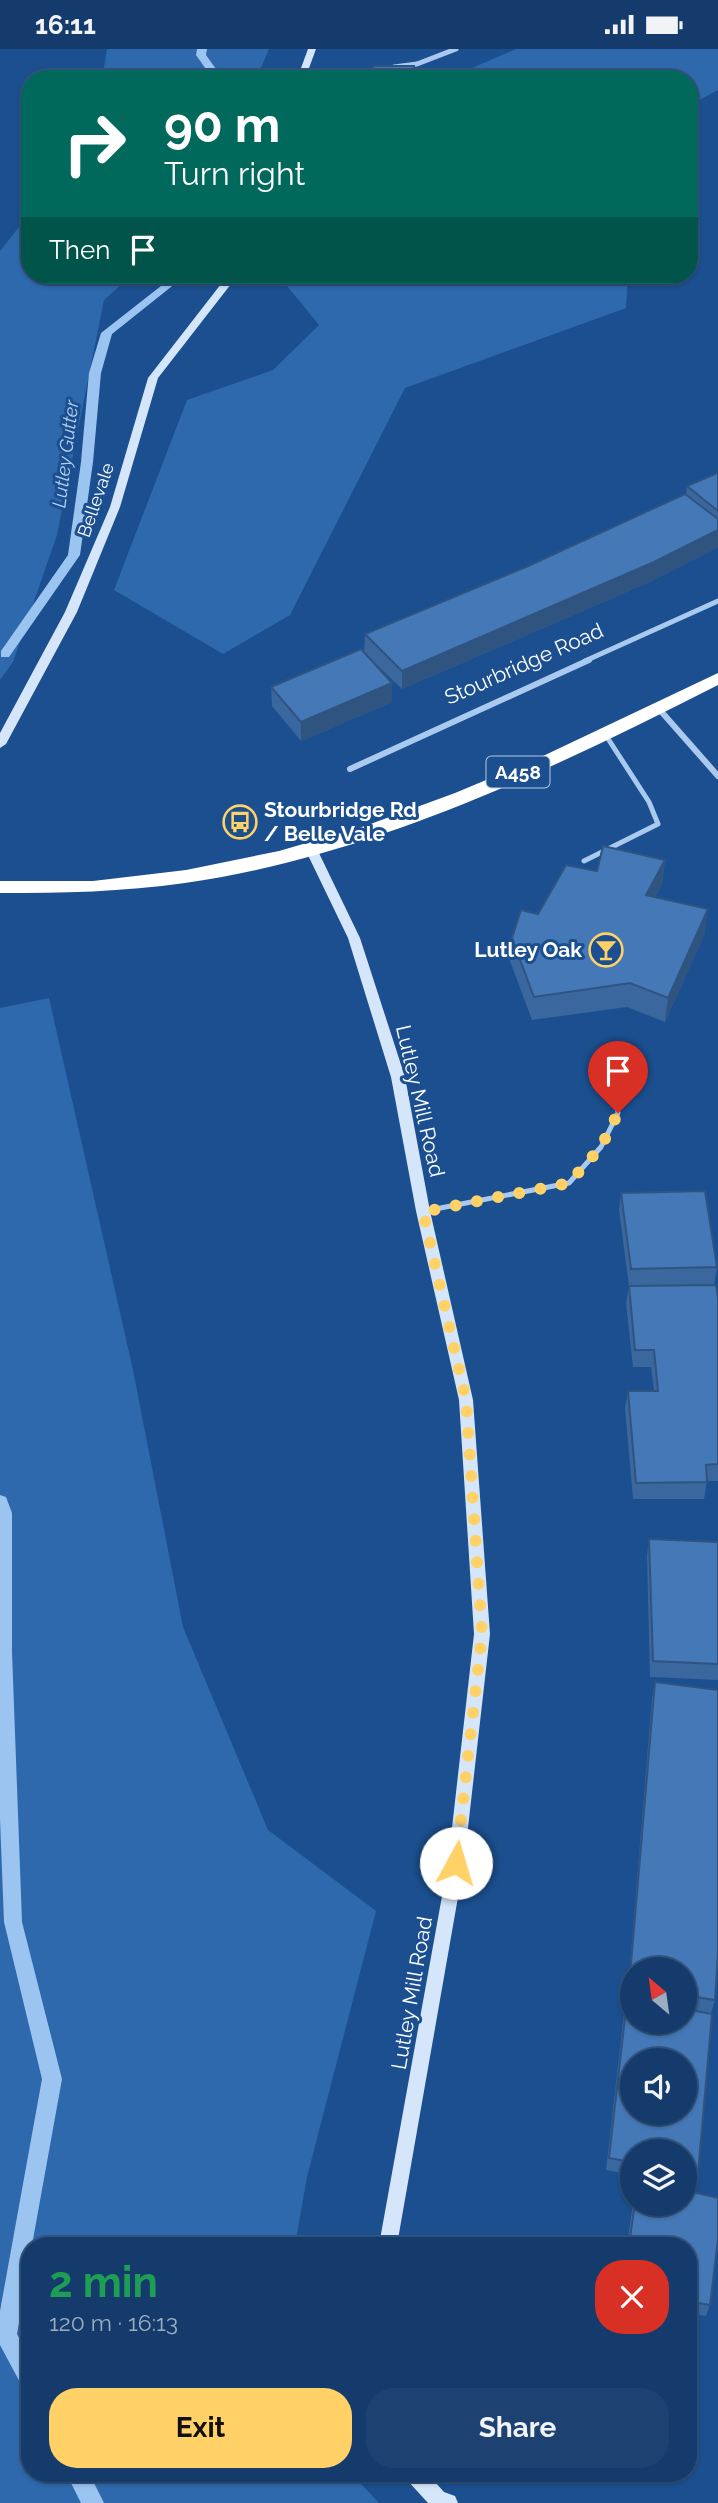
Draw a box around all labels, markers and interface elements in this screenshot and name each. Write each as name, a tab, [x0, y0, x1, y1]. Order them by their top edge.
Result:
text: 16:11	[35, 10, 96, 40]
text: 90 m	[164, 96, 280, 153]
icon: right	[49, 98, 140, 189]
text: Turn right	[164, 155, 305, 192]
icon: arrive	[124, 231, 162, 269]
text: Then	[49, 235, 110, 265]
water label: Lutley Gutter	[47, 397, 83, 509]
street label: Bellevale	[73, 459, 118, 540]
street label: Stourbridge Road	[441, 617, 607, 710]
road number: A458	[486, 757, 550, 787]
place label: Stourbridge Rd / Belle Vale	[264, 797, 417, 846]
bus stop icon: Stourbridge Rd / Belle Vale	[221, 803, 259, 841]
bar icon: Lutley Oak	[587, 931, 625, 969]
place label: Lutley Oak	[474, 937, 582, 962]
street label: Lutley Mill Road	[391, 1023, 450, 1179]
pin	[588, 1041, 648, 1113]
icon: arrive	[599, 1052, 637, 1090]
position arrow	[419, 1826, 493, 1900]
street label: Lutley Mill Road	[386, 1914, 437, 2071]
north arrow	[620, 1957, 696, 2033]
map controls	[620, 1957, 697, 2216]
button: sound	[620, 2048, 697, 2125]
button: layers	[620, 2139, 697, 2216]
text: 2 min	[49, 2258, 158, 2307]
button: close	[595, 2260, 669, 2334]
text: 120 m · 16:13	[49, 2309, 178, 2336]
button: Exit	[49, 2388, 352, 2468]
button: Share	[366, 2388, 669, 2468]

